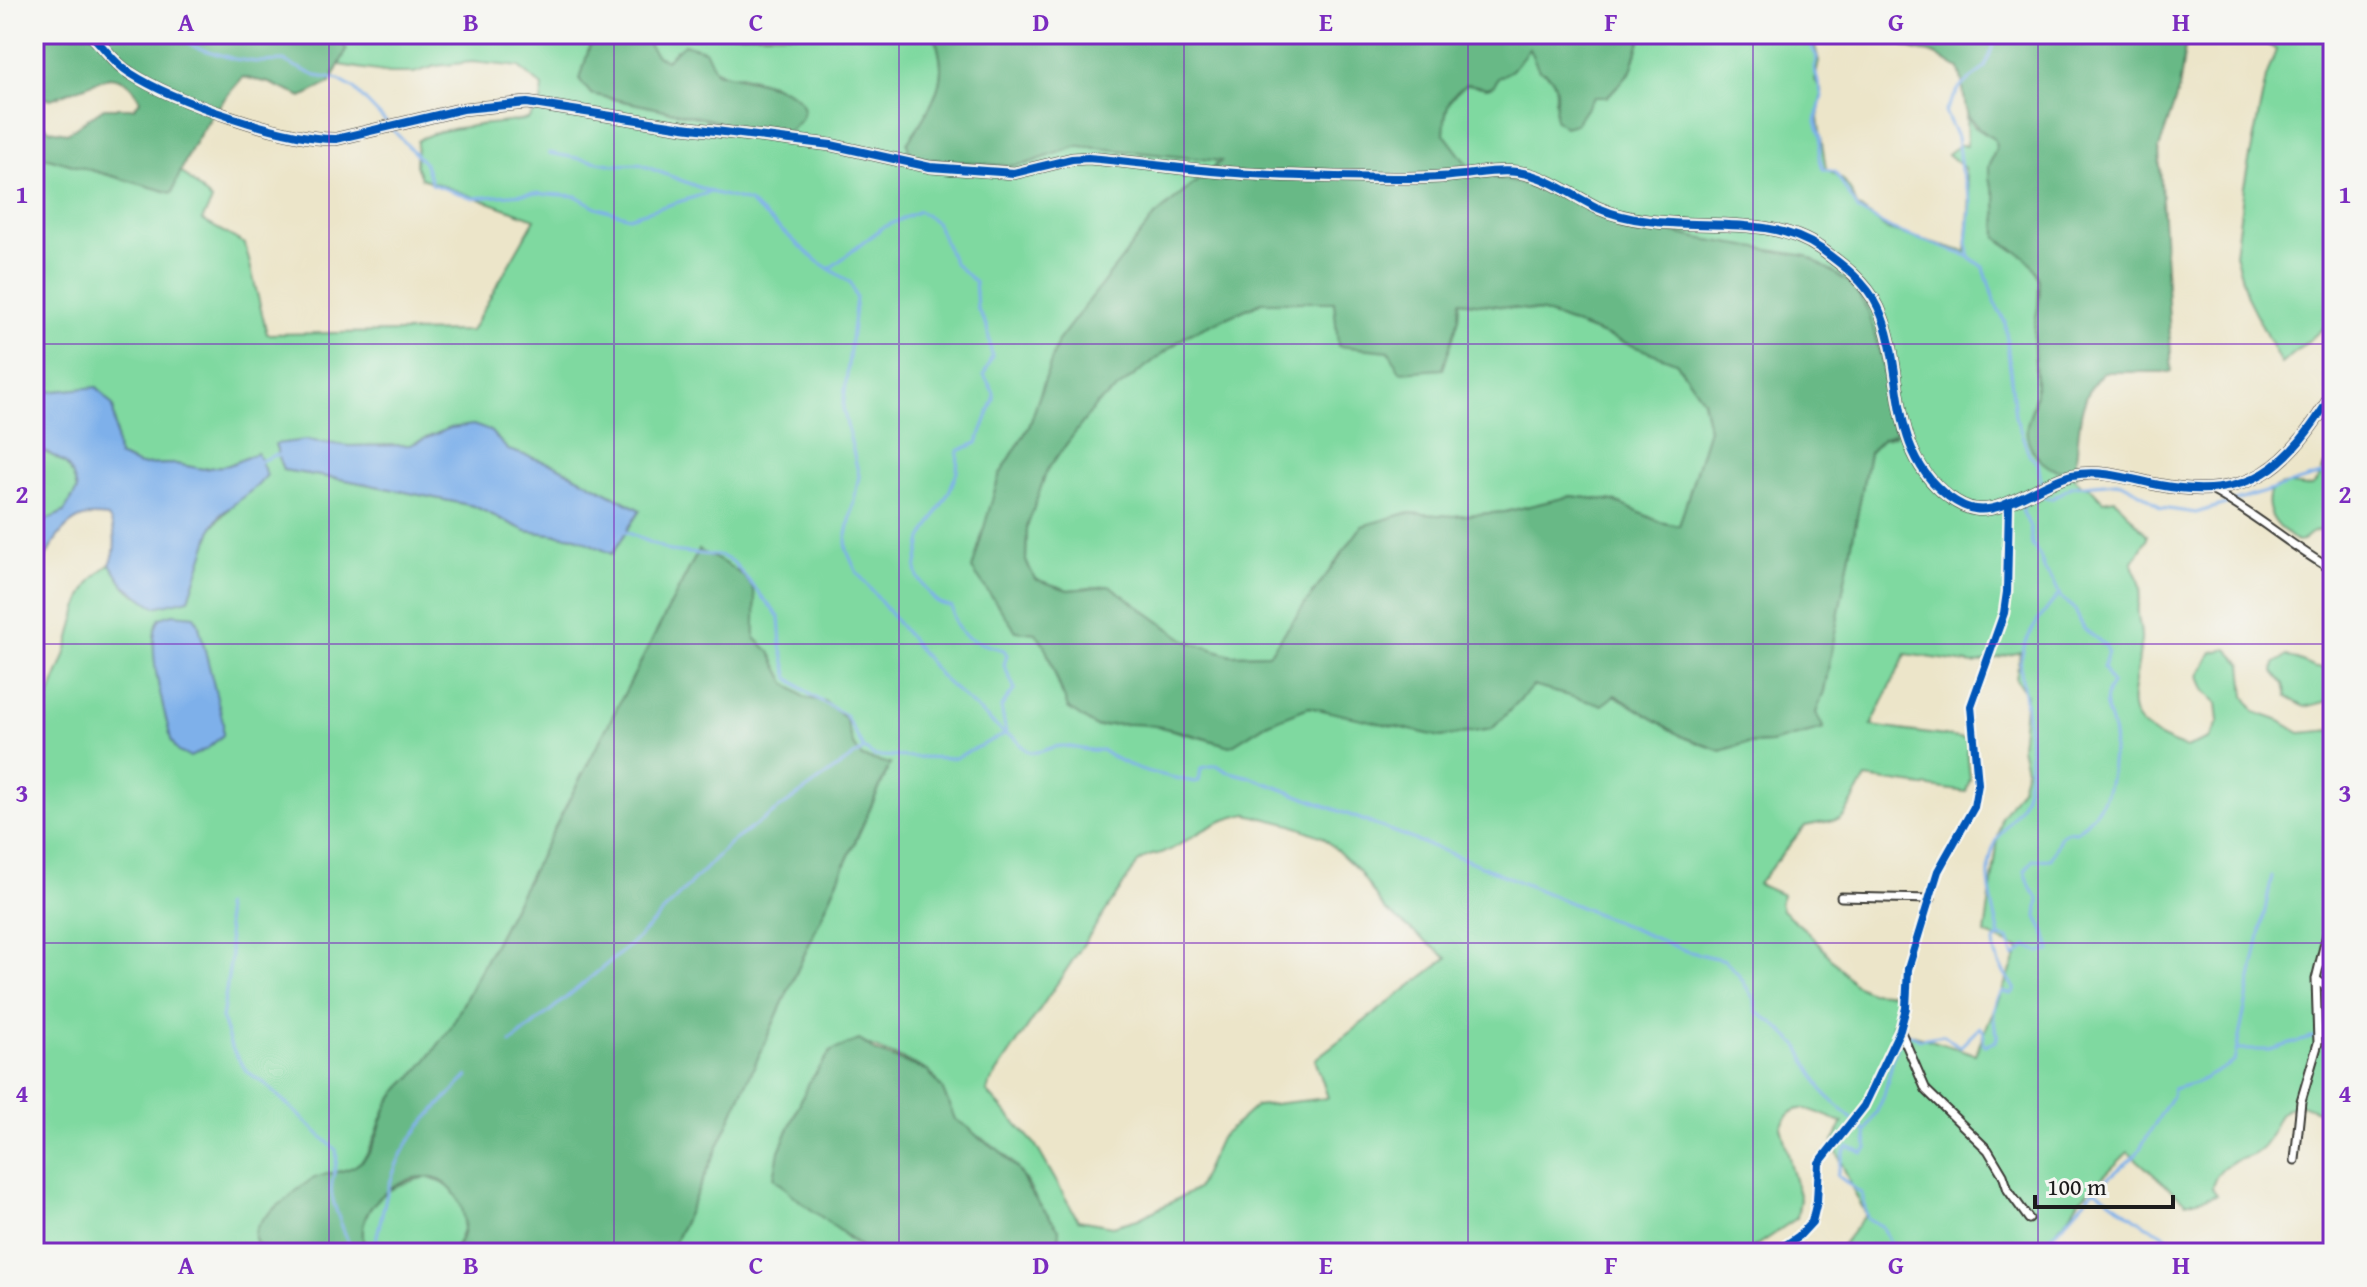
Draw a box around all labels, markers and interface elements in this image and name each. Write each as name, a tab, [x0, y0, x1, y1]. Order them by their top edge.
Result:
text: A	[178, 2, 195, 41]
text: B	[463, 2, 479, 41]
text: C	[749, 2, 763, 41]
text: D	[1033, 2, 1049, 41]
text: E	[1319, 2, 1333, 41]
text: F	[1604, 2, 1618, 41]
text: G	[1888, 2, 1904, 41]
text: H	[2172, 2, 2190, 41]
text: 1	[15, 174, 29, 213]
text: 1	[2338, 174, 2352, 213]
text: 2	[15, 474, 29, 513]
text: 2	[2338, 474, 2352, 513]
text: 3	[15, 773, 29, 812]
text: 3	[2338, 773, 2352, 812]
text: 4	[15, 1073, 29, 1112]
text: 4	[2338, 1073, 2352, 1112]
scale bar	[2035, 1159, 2173, 1209]
text: 100 m	[2047, 1169, 2107, 1204]
text: A	[178, 1245, 195, 1284]
text: B	[463, 1245, 479, 1284]
text: C	[749, 1245, 763, 1284]
text: D	[1033, 1245, 1049, 1284]
text: E	[1319, 1245, 1333, 1284]
text: F	[1604, 1245, 1618, 1284]
text: G	[1888, 1245, 1904, 1284]
text: H	[2172, 1245, 2190, 1284]

